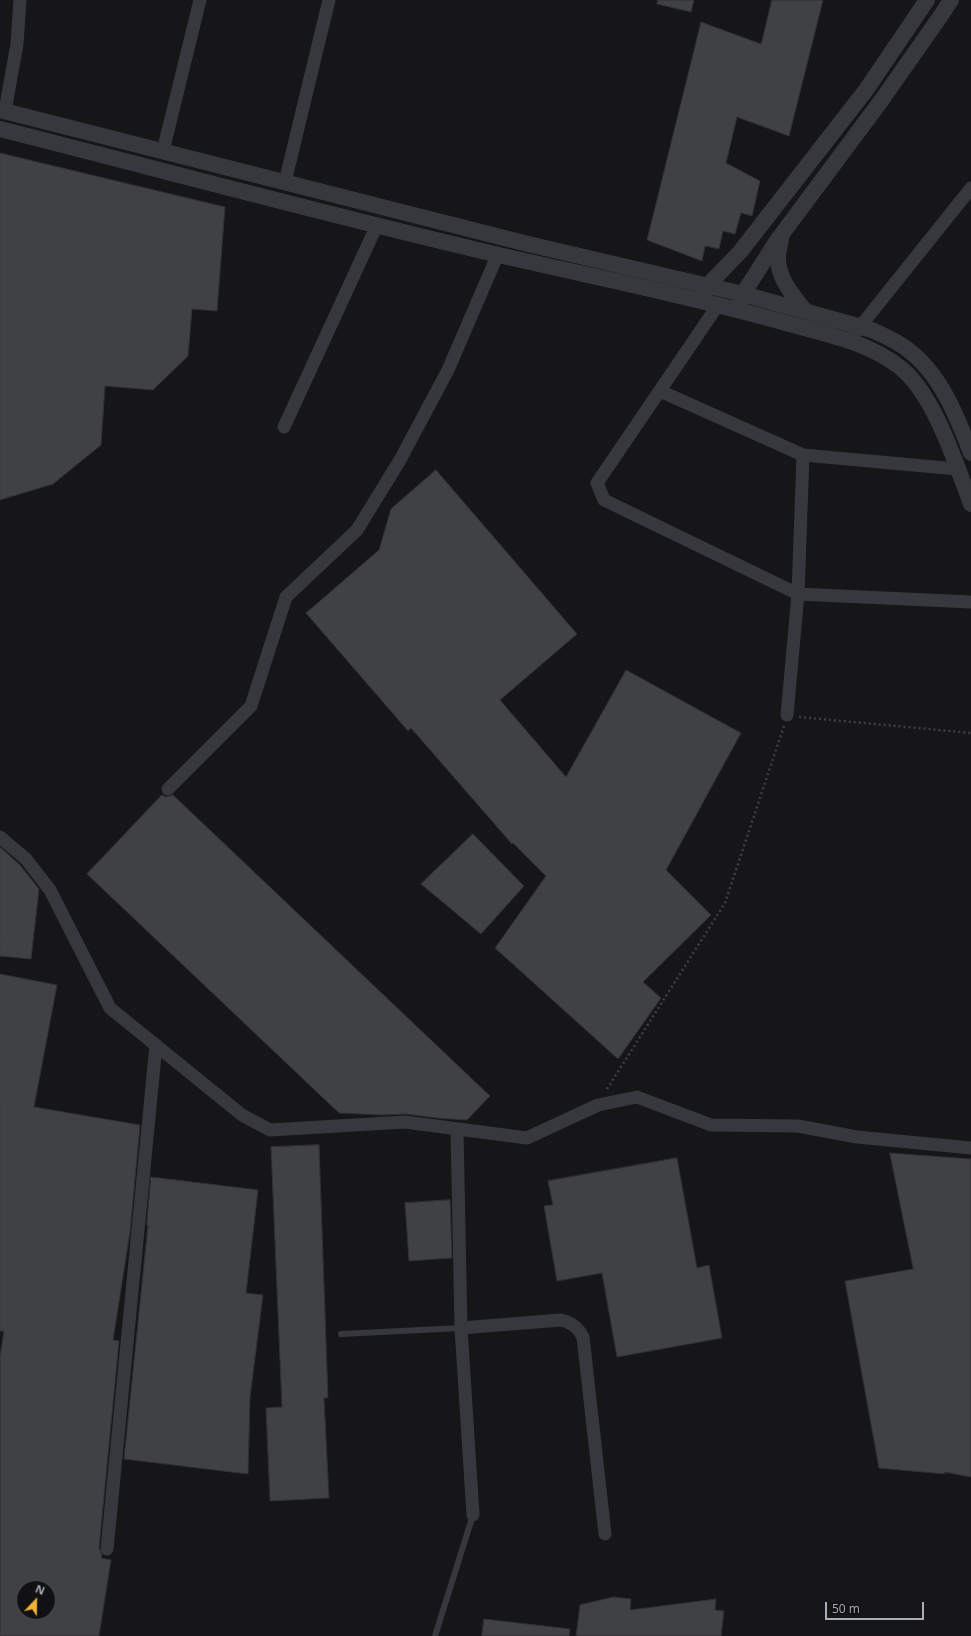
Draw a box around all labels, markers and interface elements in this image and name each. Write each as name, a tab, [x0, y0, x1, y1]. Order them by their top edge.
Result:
north arrow	[16, 1580, 56, 1620]
text: N	[33, 1581, 47, 1598]
scale bar	[827, 1594, 926, 1620]
text: 50 m	[832, 1600, 860, 1617]

